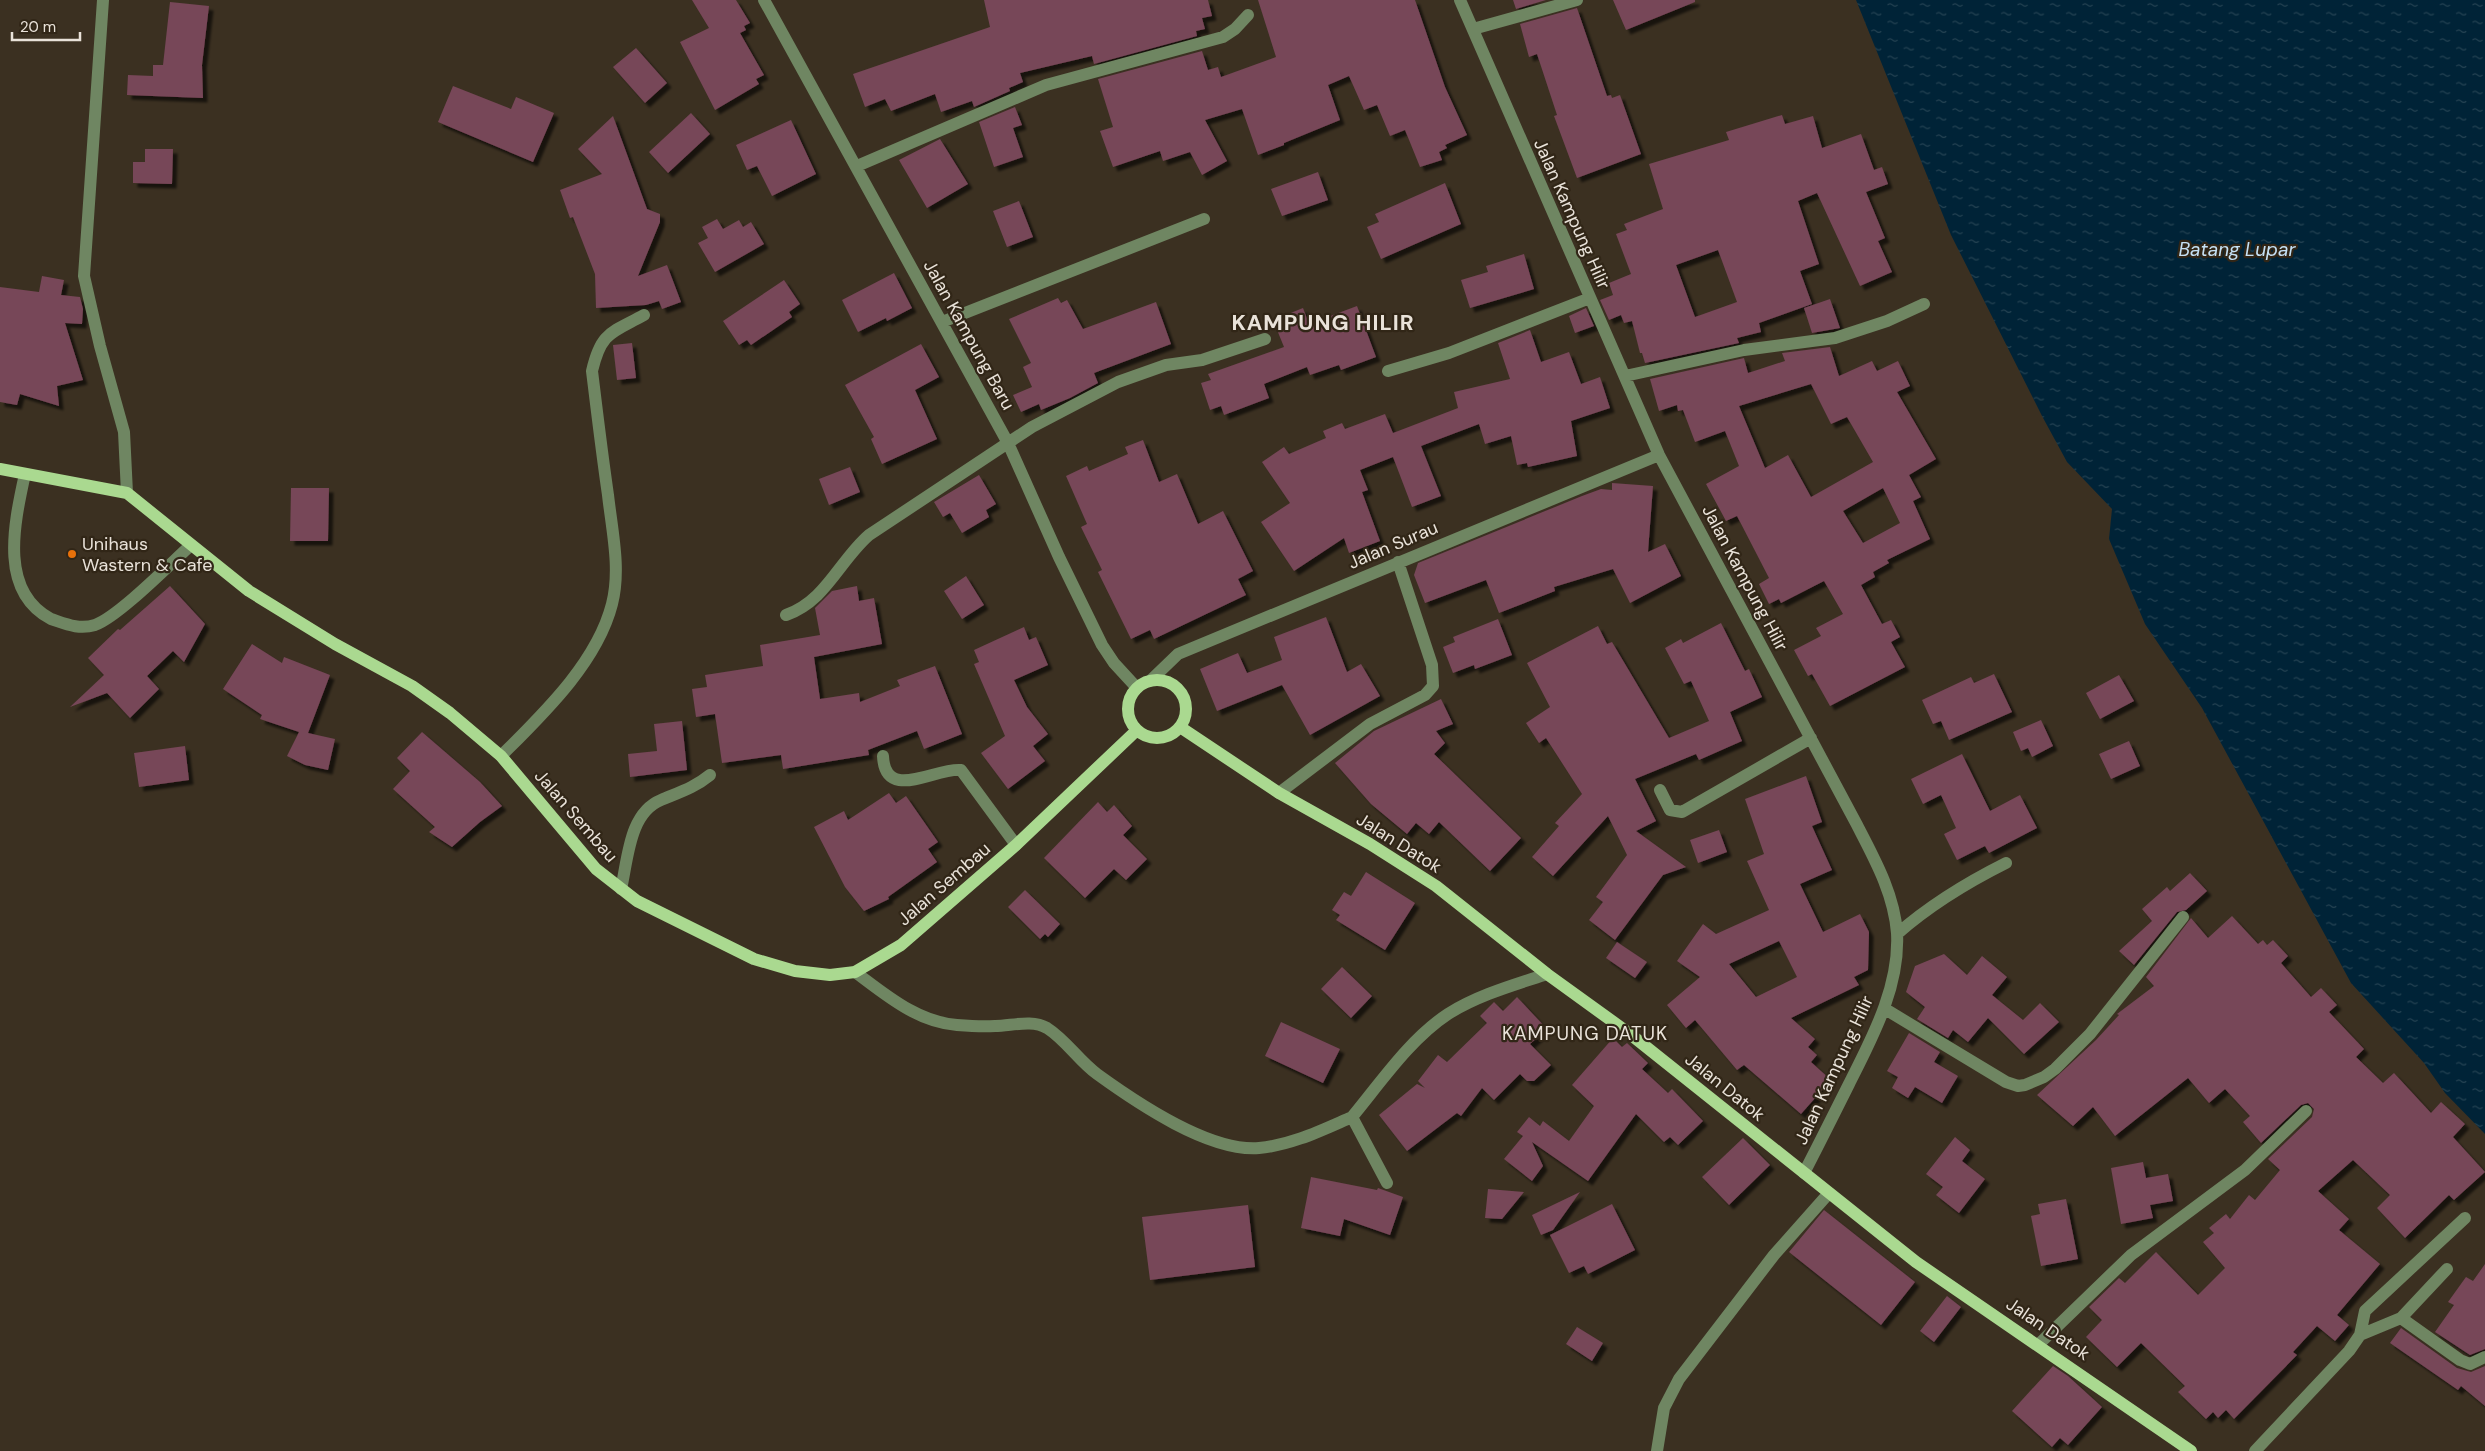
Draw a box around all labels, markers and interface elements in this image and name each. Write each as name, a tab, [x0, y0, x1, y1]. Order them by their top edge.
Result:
scale bar	[12, 10, 80, 42]
text: 20 m	[20, 17, 56, 37]
street label: Jalan Kampung Hilir	[1528, 135, 1616, 293]
water label: Batang Lupar	[2179, 237, 2296, 262]
street label: Jalan Kampung Baru	[918, 256, 1020, 414]
district label: KAMPUNG HILIR	[1231, 308, 1415, 337]
street label: Jalan Kampung Hilir	[1696, 501, 1794, 655]
street label: Jalan Surau	[1344, 515, 1442, 575]
place label: Unihaus Wastern & Cafe	[82, 532, 212, 577]
marker: Unihaus Wastern & Cafe	[66, 548, 78, 560]
street label: Jalan Sembau	[529, 764, 623, 868]
street label: Jalan Datok	[1352, 807, 1446, 879]
street label: Jalan Sembau	[892, 837, 996, 931]
street label: Jalan Kampung Hilir	[1789, 991, 1879, 1148]
district label: KAMPUNG DATUK	[1502, 1021, 1668, 1046]
street label: Jalan Datok	[1680, 1047, 1770, 1127]
street label: Jalan Datok	[2001, 1292, 2095, 1366]

